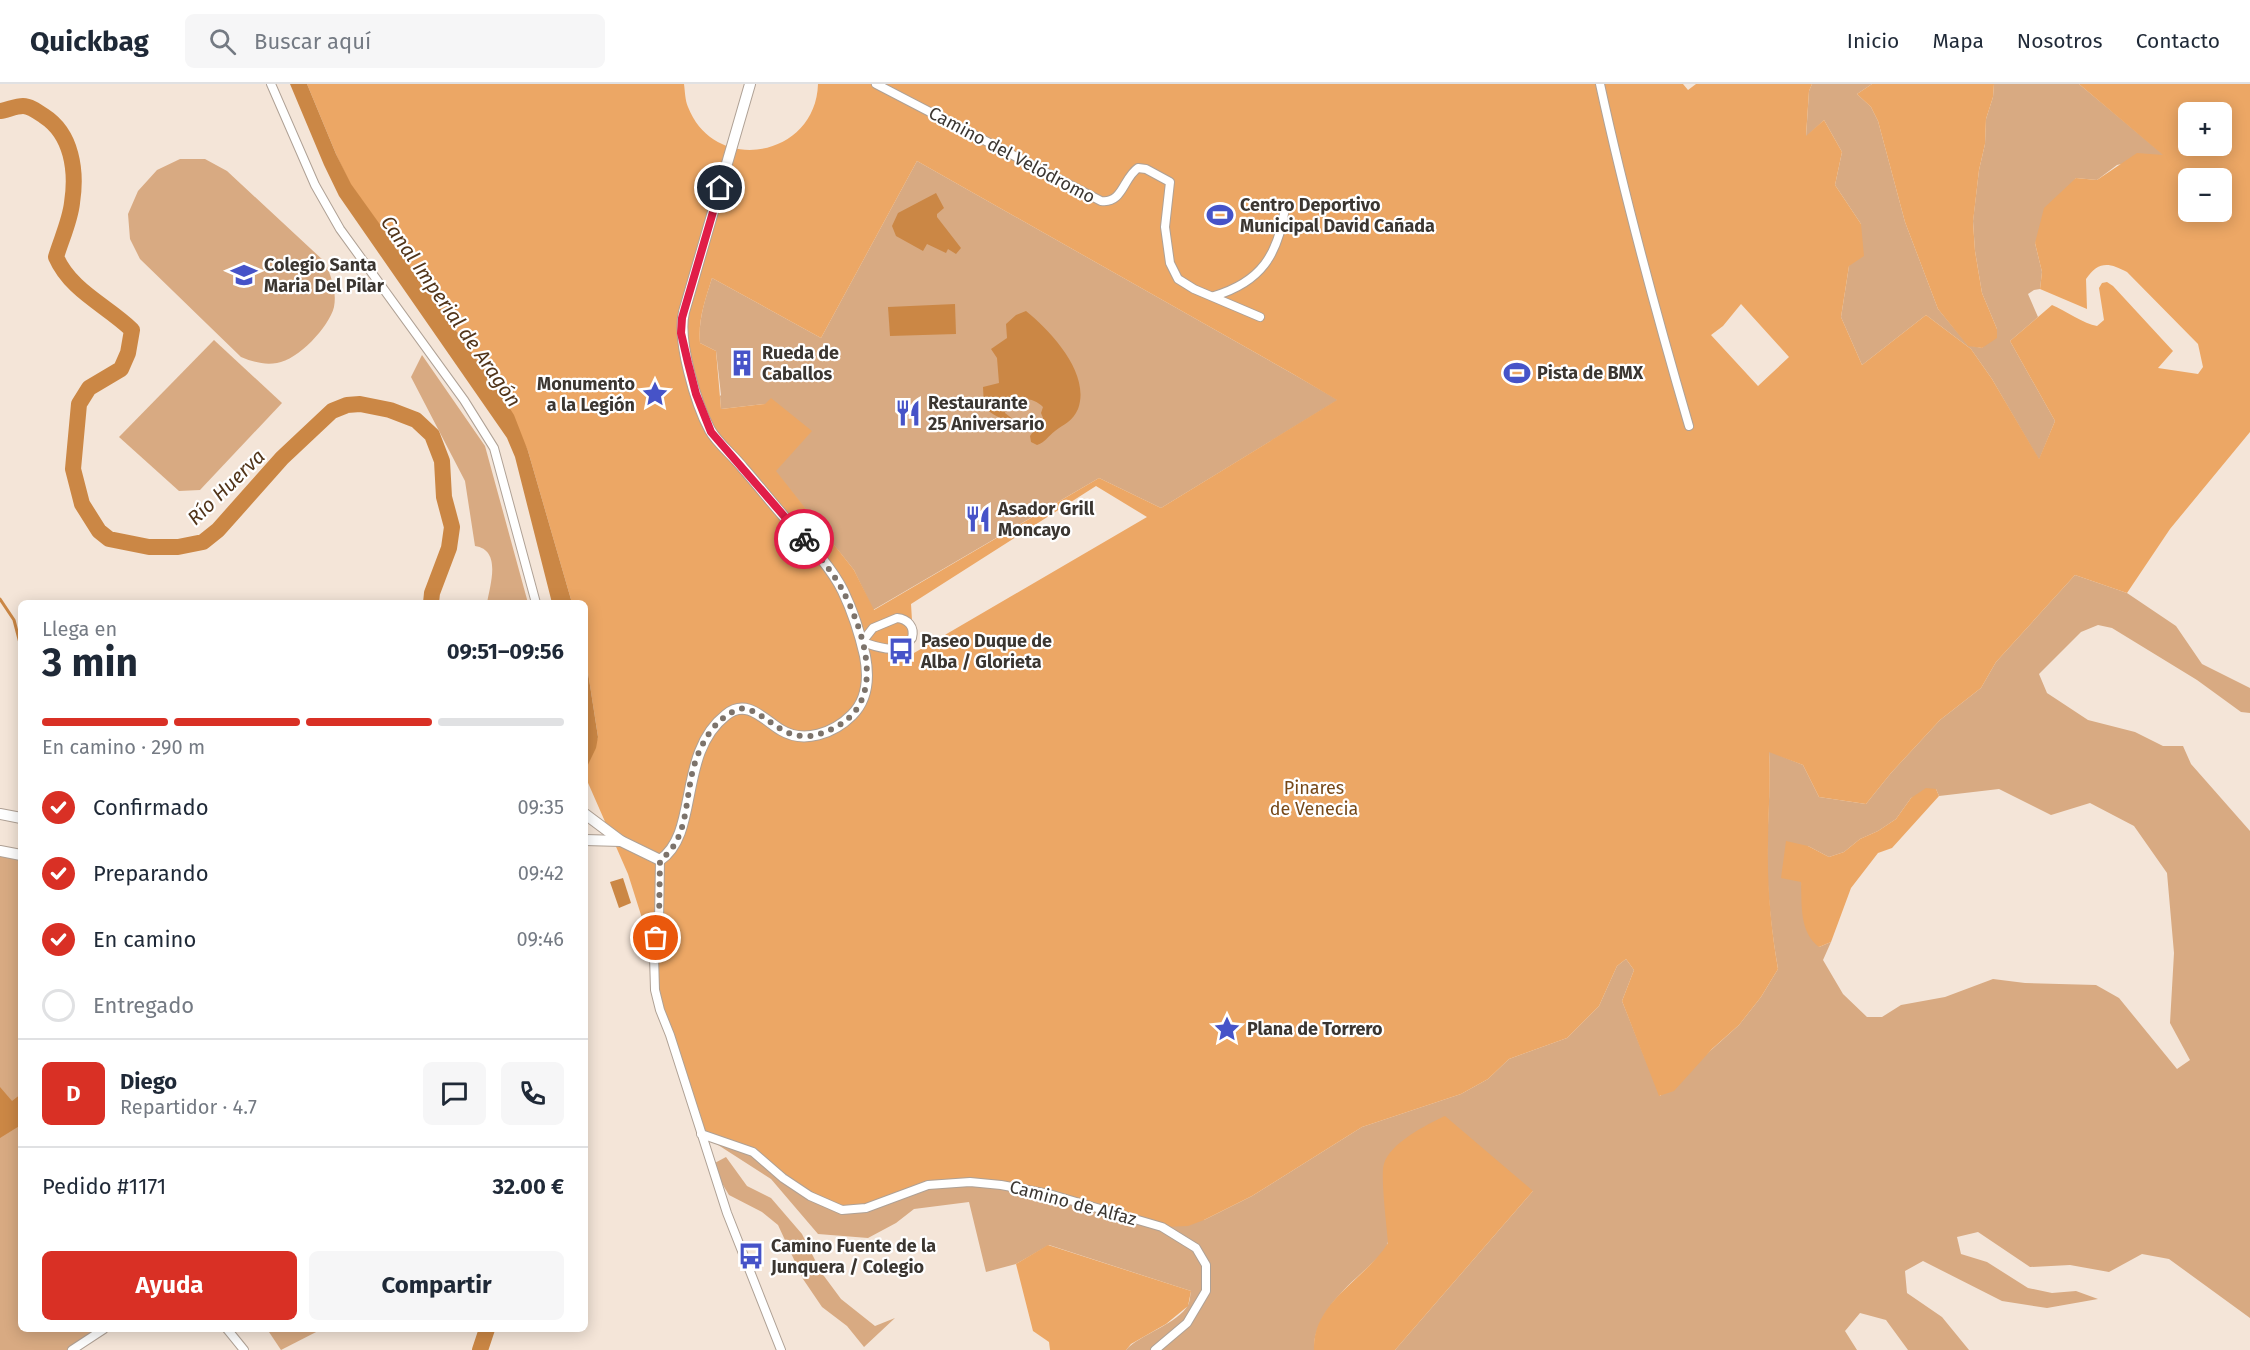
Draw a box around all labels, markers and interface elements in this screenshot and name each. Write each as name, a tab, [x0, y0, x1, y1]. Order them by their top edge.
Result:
search box	[185, 14, 605, 68]
text: Quickbag	[30, 25, 149, 58]
icon: search	[206, 25, 239, 58]
text: Buscar aquí	[254, 28, 371, 55]
text: Inicio	[1847, 28, 1899, 54]
text: Mapa	[1932, 28, 1984, 54]
text: Nosotros	[2017, 28, 2103, 54]
text: Contacto	[2136, 28, 2220, 54]
street label: Camino del Velódromo	[925, 102, 1099, 208]
map controls	[2178, 102, 2232, 222]
button: +	[2178, 102, 2232, 156]
pin	[694, 162, 745, 213]
button: −	[2178, 168, 2232, 222]
icon: home	[703, 171, 736, 204]
place label: Centro Deportivo Municipal David Cañada	[1240, 194, 1435, 237]
sports icon: Centro Deportivo Municipal David Cañada	[1205, 200, 1235, 230]
water label: Canal Imperial de Aragón	[376, 211, 526, 411]
place label: Colegio Santa Maria Del Pilar	[264, 254, 385, 297]
school or university icon: Colegio Santa Maria Del Pilar	[229, 260, 259, 290]
place label: Rueda de Caballos	[762, 342, 839, 385]
building icon: Rueda de Caballos	[727, 348, 757, 378]
sports icon: Pista de BMX	[1502, 358, 1532, 388]
place label: Pista de BMX	[1537, 362, 1644, 384]
place label: Monumento a la Legión	[537, 373, 635, 416]
place icon: Monumento a la Legión	[640, 379, 670, 409]
place label: Restaurante 25 Aniversario	[928, 392, 1045, 435]
restaurant icon: Restaurante 25 Aniversario	[893, 398, 923, 428]
water label: Río Huerva	[182, 444, 270, 530]
place label: Asador Grill Moncayo	[997, 498, 1095, 541]
restaurant icon: Asador Grill Moncayo	[963, 504, 993, 534]
courier	[774, 509, 834, 569]
icon: bike	[788, 523, 821, 556]
text: Llega en	[42, 617, 117, 641]
place label: Paseo Duque de Alba / Glorieta	[920, 630, 1052, 673]
bus stop icon: Paseo Duque de Alba / Glorieta	[886, 636, 916, 666]
text: 09:51–09:56	[447, 638, 564, 665]
text: 3 min	[42, 640, 138, 686]
text: En camino · 290 m	[42, 735, 205, 759]
park label: Pinares de Venecia	[1270, 777, 1358, 820]
icon: check	[42, 791, 75, 824]
text: Confirmado	[93, 794, 209, 821]
text: 09:35	[518, 795, 564, 819]
icon: check	[42, 857, 75, 890]
text: Preparando	[93, 860, 209, 887]
text: 09:42	[518, 861, 564, 885]
pin	[630, 912, 681, 963]
icon: bag	[639, 921, 672, 954]
icon: check	[42, 923, 75, 956]
text: En camino	[93, 926, 196, 953]
text: 09:46	[517, 927, 564, 951]
text: Entregado	[93, 992, 194, 1019]
place icon: Plana de Torrero	[1212, 1014, 1242, 1044]
place label: Plana de Torrero	[1247, 1018, 1383, 1040]
button: chat	[423, 1062, 486, 1125]
button: phone	[501, 1062, 564, 1125]
text: Diego	[120, 1068, 177, 1095]
text: D	[66, 1080, 81, 1107]
text: Repartidor · 4.7	[120, 1095, 257, 1119]
text: Pedido #1171	[42, 1173, 166, 1200]
text: 32.00 €	[492, 1173, 564, 1200]
street label: Camino de Alfaz	[1007, 1176, 1139, 1231]
place label: Camino Fuente de la Junquera / Colegio	[770, 1235, 936, 1278]
bus stop icon: Camino Fuente de la Junquera / Colegio	[736, 1241, 766, 1271]
button: Ayuda	[42, 1251, 297, 1320]
button: Compartir	[309, 1251, 564, 1320]

